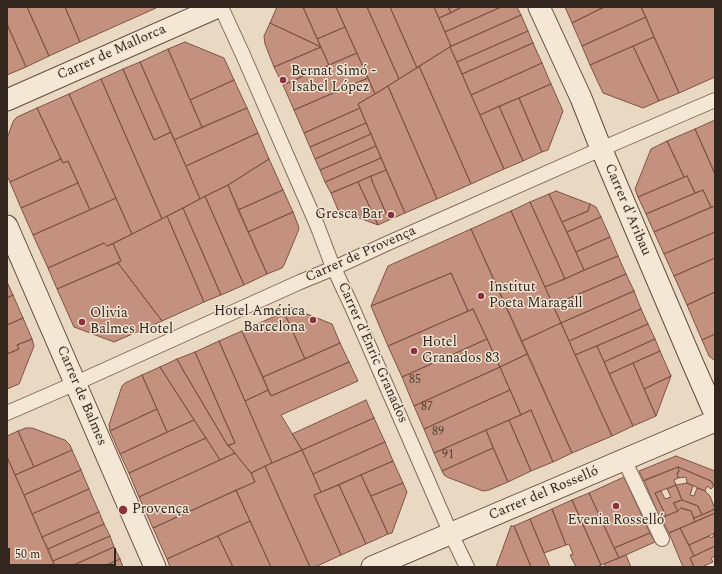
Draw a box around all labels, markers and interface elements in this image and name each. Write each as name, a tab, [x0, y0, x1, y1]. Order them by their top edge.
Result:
street label: Carrer de Mallorca	[55, 21, 169, 85]
place label: Bernat Simó - Isabel López	[291, 64, 376, 96]
marker: Bernat Simó - Isabel López	[278, 75, 288, 85]
street label: Carrer d'Aribau	[600, 161, 654, 259]
place label: Gresca Bar	[315, 207, 383, 223]
marker: Gresca Bar	[386, 210, 396, 220]
street label: Carrer de Provença	[303, 223, 419, 287]
street label: Carrer d'Enric Granados	[333, 280, 411, 426]
place label: Institut Poeta Maragall	[489, 280, 583, 312]
marker: Institut Poeta Maragall	[476, 291, 486, 301]
place label: Hotel América Barcelona	[214, 304, 305, 336]
place label: Olivia Balmes Hotel	[90, 306, 173, 338]
marker: Hotel América Barcelona	[308, 315, 318, 325]
marker: Olivia Balmes Hotel	[77, 317, 87, 327]
place label: Hotel Granados 83	[422, 335, 499, 368]
street label: Carrer de Balmes	[52, 343, 110, 449]
marker: Hotel Granados 83	[409, 346, 419, 356]
house number: 85	[409, 374, 421, 388]
house number: 87	[421, 401, 433, 415]
house number: 89	[432, 426, 444, 440]
house number: 91	[442, 449, 454, 463]
street label: Carrer del Rosselló	[487, 463, 601, 525]
marker: Evenia Rosselló	[611, 501, 621, 511]
place label: Provença	[132, 502, 189, 518]
marker: Provença	[117, 504, 129, 516]
place label: Evenia Rosselló	[568, 513, 664, 529]
scale bar	[10, 540, 118, 566]
text: 50 m	[15, 545, 40, 564]

